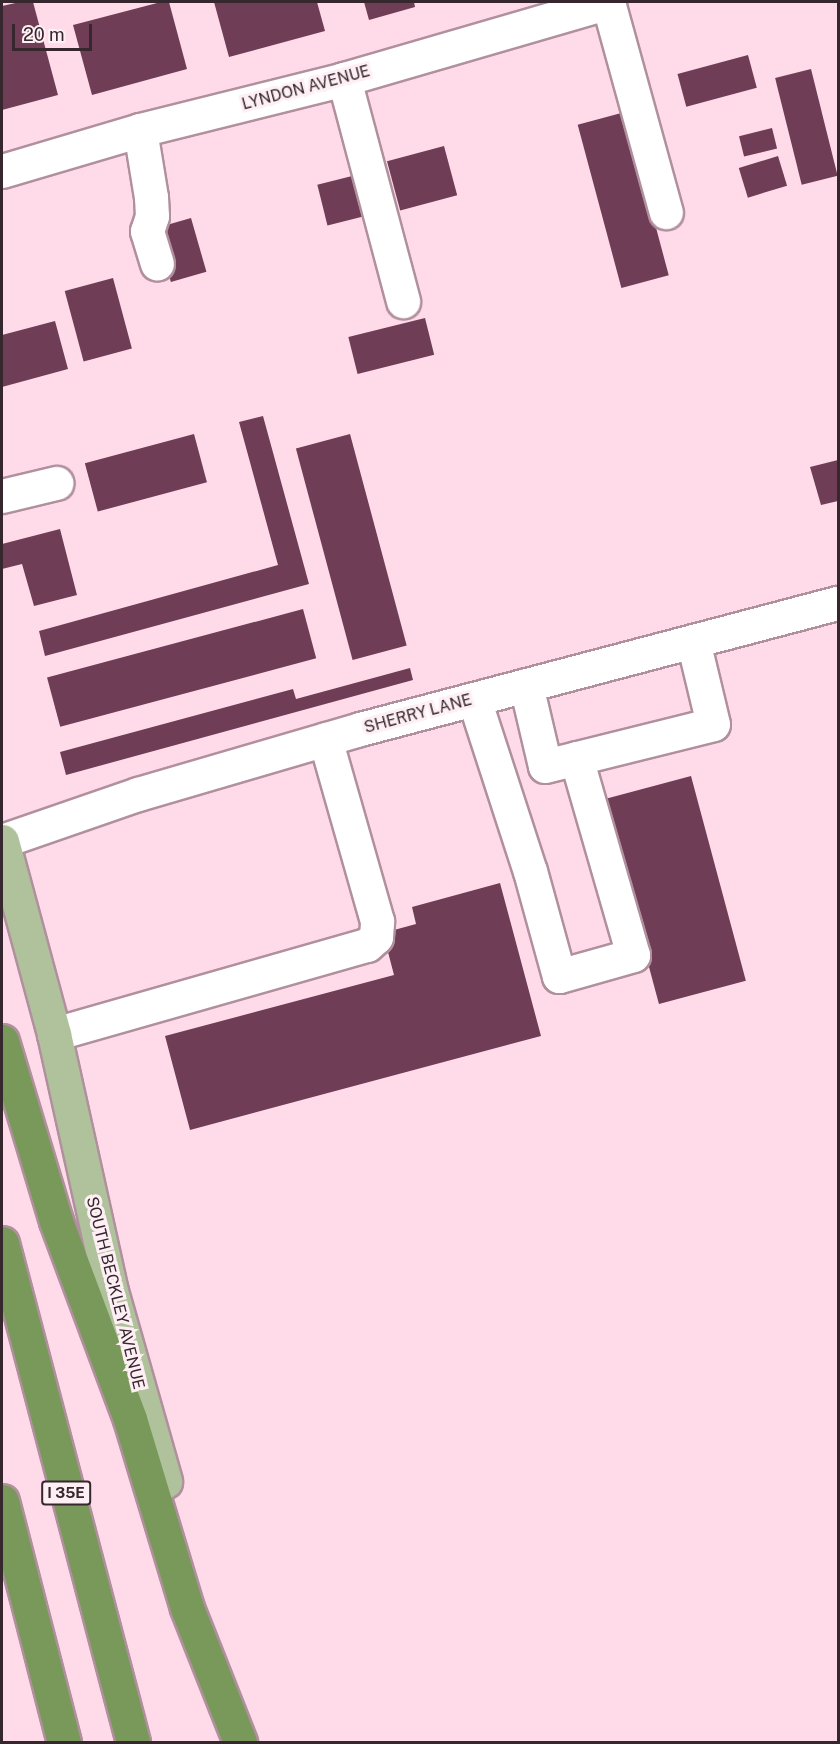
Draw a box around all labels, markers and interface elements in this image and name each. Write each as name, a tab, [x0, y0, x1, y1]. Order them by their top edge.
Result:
scale bar	[15, 12, 94, 50]
text: 20 m	[23, 24, 65, 45]
street label: LYNDON AVENUE	[240, 62, 372, 114]
street label: SHERRY LANE	[362, 690, 474, 738]
street label: SOUTH BECKLEY AVENUE	[82, 1195, 148, 1391]
road number: I 35E	[40, 1481, 92, 1505]

